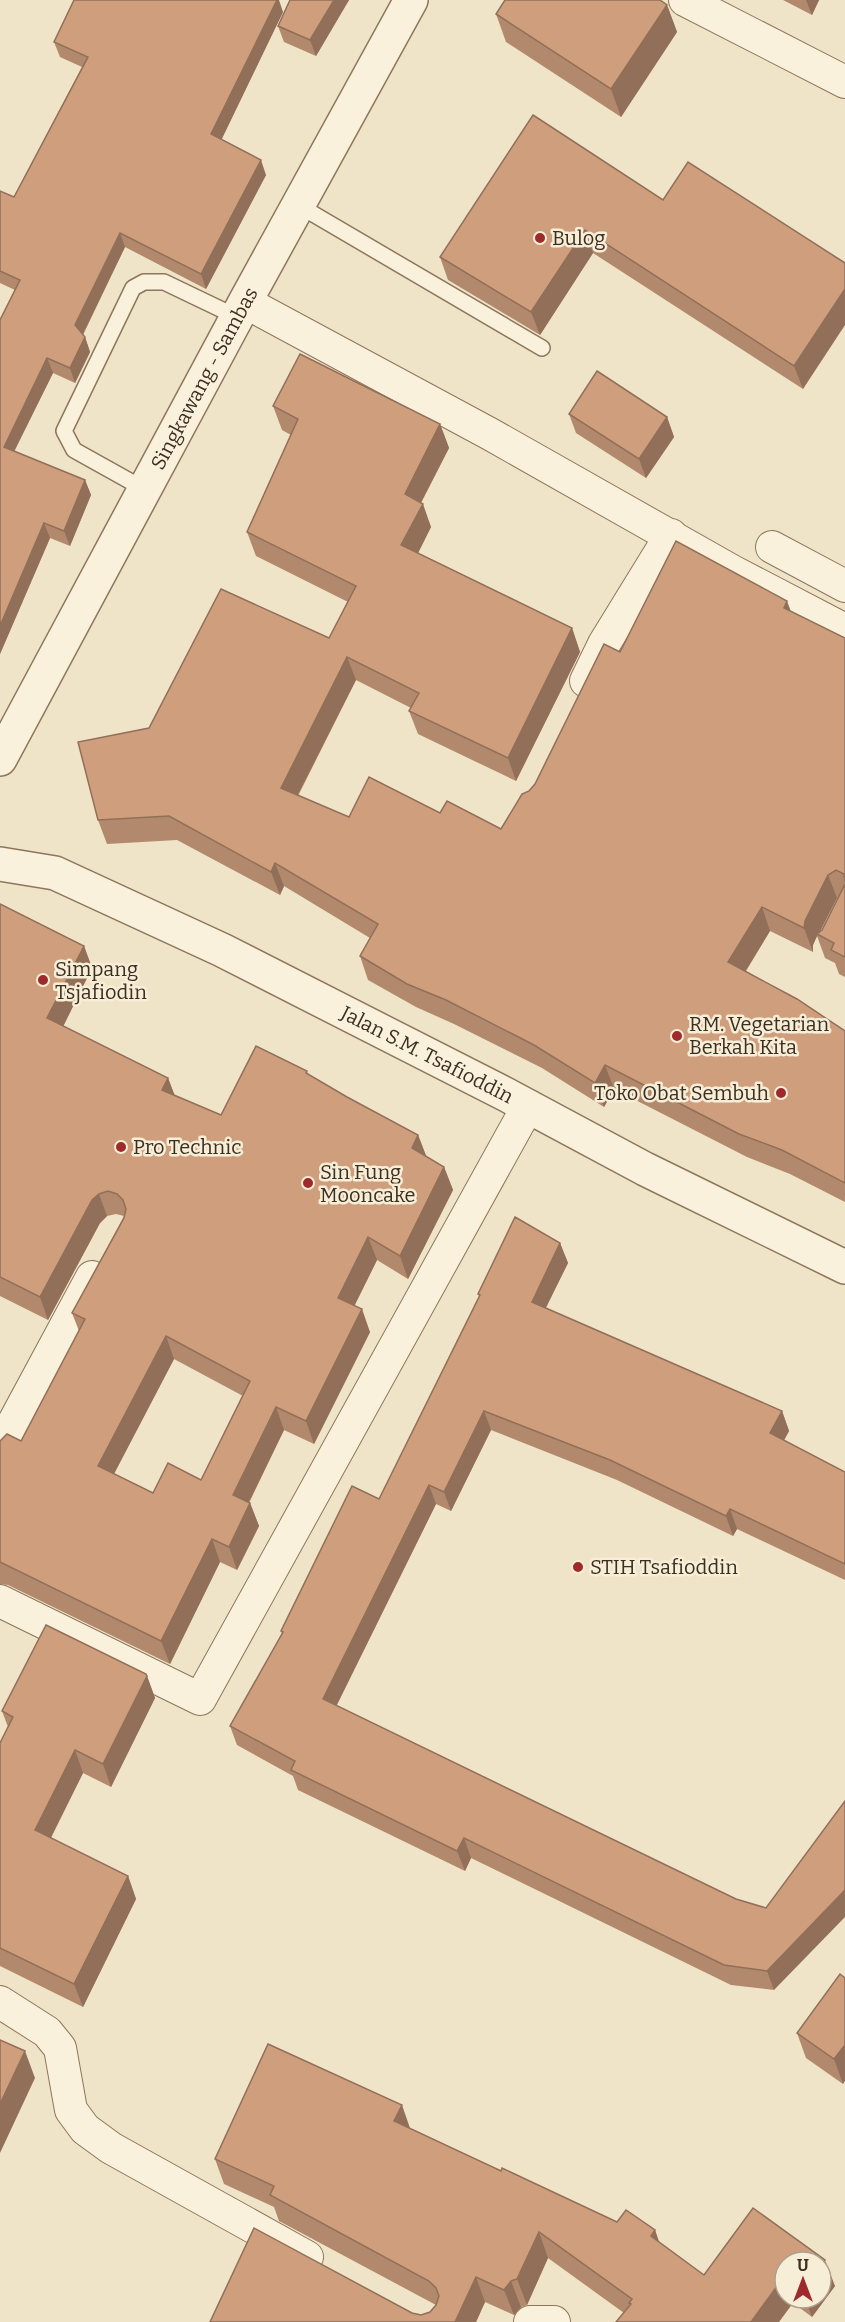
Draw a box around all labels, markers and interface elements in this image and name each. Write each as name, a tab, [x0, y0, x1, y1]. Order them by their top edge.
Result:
place label: Bulog	[552, 226, 605, 250]
marker: Bulog	[533, 231, 547, 245]
street label: Singkawang - Sambas	[145, 283, 263, 474]
place label: Simpang Tsjafiodin	[55, 957, 147, 1005]
marker: Simpang Tsjafiodin	[36, 973, 50, 987]
street label: Jalan S.M. Tsafioddin	[336, 1000, 518, 1108]
place label: RM. Vegetarian Berkah Kita	[689, 1012, 830, 1059]
marker: RM. Vegetarian Berkah Kita	[670, 1029, 684, 1043]
place label: Toko Obat Sembuh	[594, 1081, 770, 1105]
marker: Toko Obat Sembuh	[774, 1086, 788, 1100]
place label: Pro Technic	[133, 1135, 241, 1159]
marker: Pro Technic	[114, 1140, 128, 1154]
place label: Sin Fung Mooncake	[320, 1160, 416, 1207]
marker: Sin Fung Mooncake	[301, 1176, 315, 1190]
place label: STIH Tsafioddin	[590, 1555, 738, 1579]
marker: STIH Tsafioddin	[571, 1560, 585, 1574]
north arrow	[773, 2250, 833, 2310]
text: U	[797, 2256, 809, 2275]

